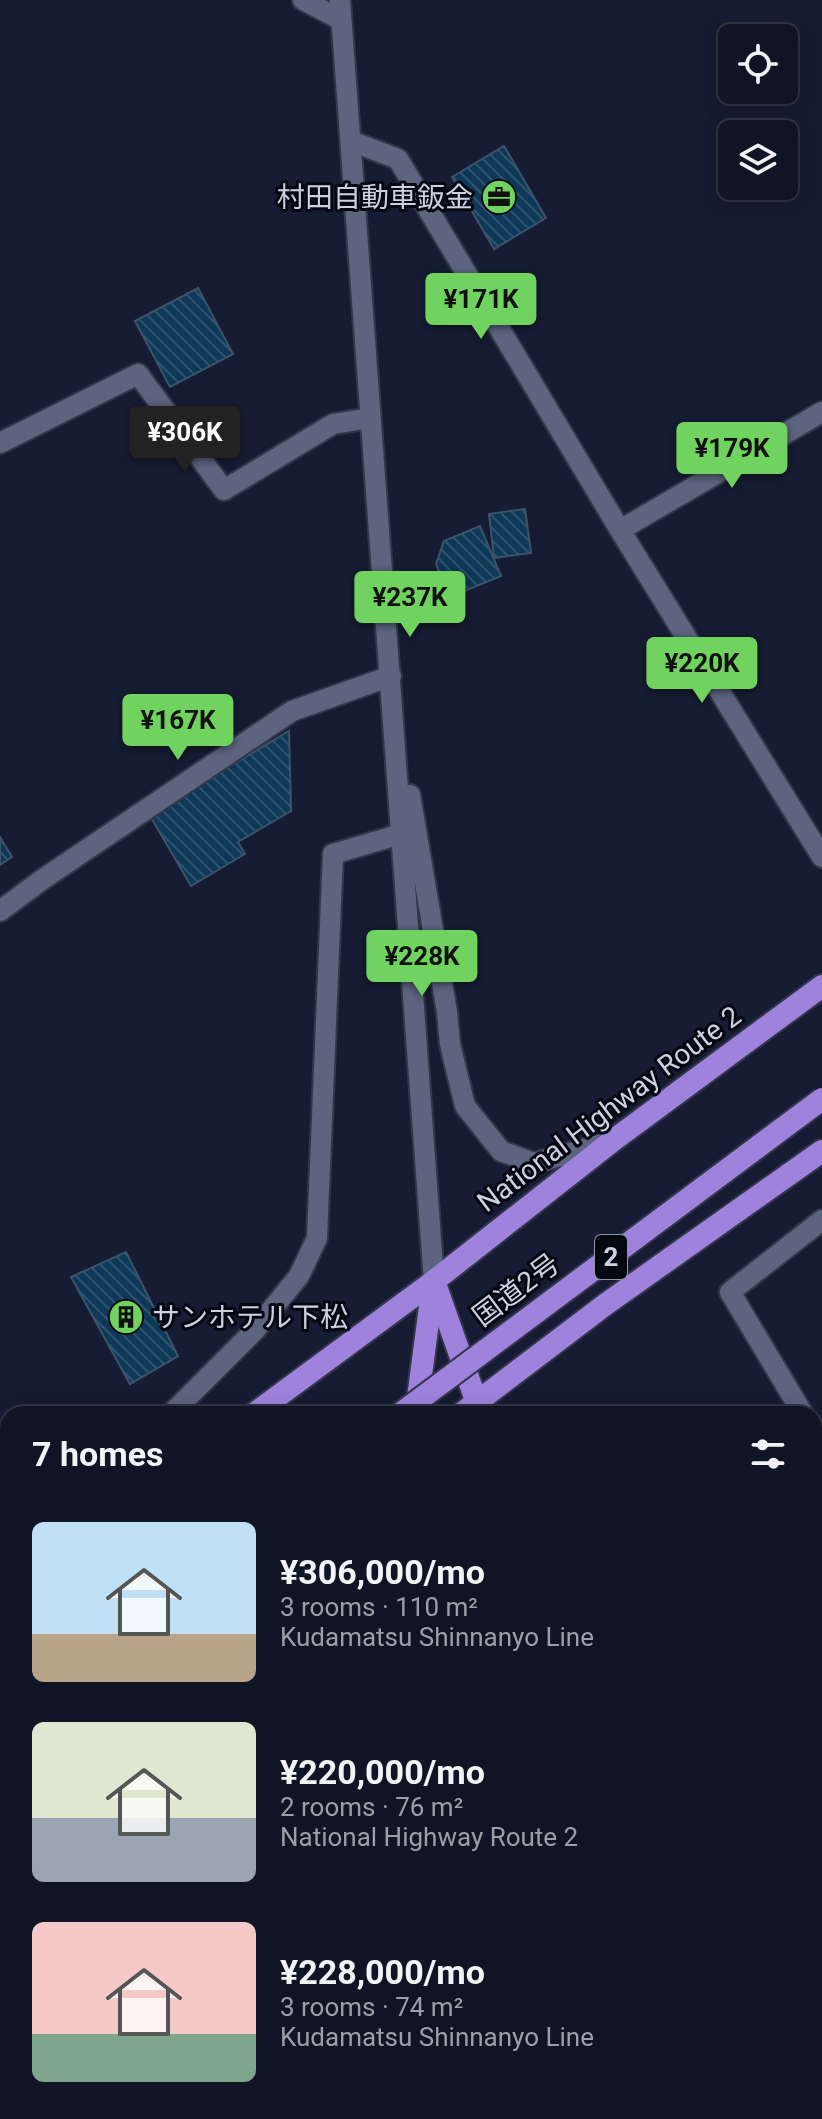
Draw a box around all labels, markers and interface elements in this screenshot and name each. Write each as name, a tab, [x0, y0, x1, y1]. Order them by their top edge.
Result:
map controls	[718, 24, 798, 200]
button: locate	[718, 24, 798, 104]
button: layers	[718, 120, 798, 200]
office icon: 村田自動車鈑金	[480, 178, 518, 216]
place label: 村田自動車鈑金	[277, 181, 473, 214]
pin: ¥171K	[425, 273, 537, 341]
text: ¥171K	[443, 284, 519, 314]
pin: ¥306K	[129, 406, 241, 474]
text: ¥306K	[147, 417, 223, 447]
pin: ¥179K	[676, 422, 788, 490]
text: ¥179K	[694, 433, 770, 463]
pin: ¥237K	[354, 571, 466, 639]
text: ¥237K	[372, 582, 448, 612]
pin: ¥220K	[646, 637, 758, 705]
text: ¥220K	[664, 648, 740, 678]
pin: ¥167K	[122, 694, 234, 762]
text: ¥167K	[140, 705, 216, 735]
pin: ¥228K	[366, 930, 478, 998]
text: ¥228K	[384, 941, 460, 971]
street label: National Highway Route 2	[471, 999, 747, 1219]
road number: 2	[595, 1235, 627, 1279]
street label: 国道2号	[466, 1247, 566, 1333]
building icon: サンホテル下松	[107, 1298, 145, 1336]
place label: サンホテル下松	[152, 1301, 348, 1334]
icon: filters	[746, 1432, 790, 1476]
text: 7 homes	[32, 1434, 163, 1474]
text: ¥306,000/mo	[280, 1552, 485, 1592]
icon: home	[96, 1554, 192, 1650]
text: 3 rooms · 110 m²	[280, 1592, 478, 1622]
text: Kudamatsu Shinnanyo Line	[280, 1622, 594, 1652]
text: ¥220,000/mo	[280, 1752, 485, 1792]
icon: home	[96, 1754, 192, 1850]
text: 2 rooms · 76 m²	[280, 1792, 463, 1822]
text: National Highway Route 2	[280, 1822, 578, 1852]
text: ¥228,000/mo	[280, 1952, 485, 1992]
icon: home	[96, 1954, 192, 2050]
text: 3 rooms · 74 m²	[280, 1992, 463, 2022]
text: Kudamatsu Shinnanyo Line	[280, 2022, 594, 2052]

